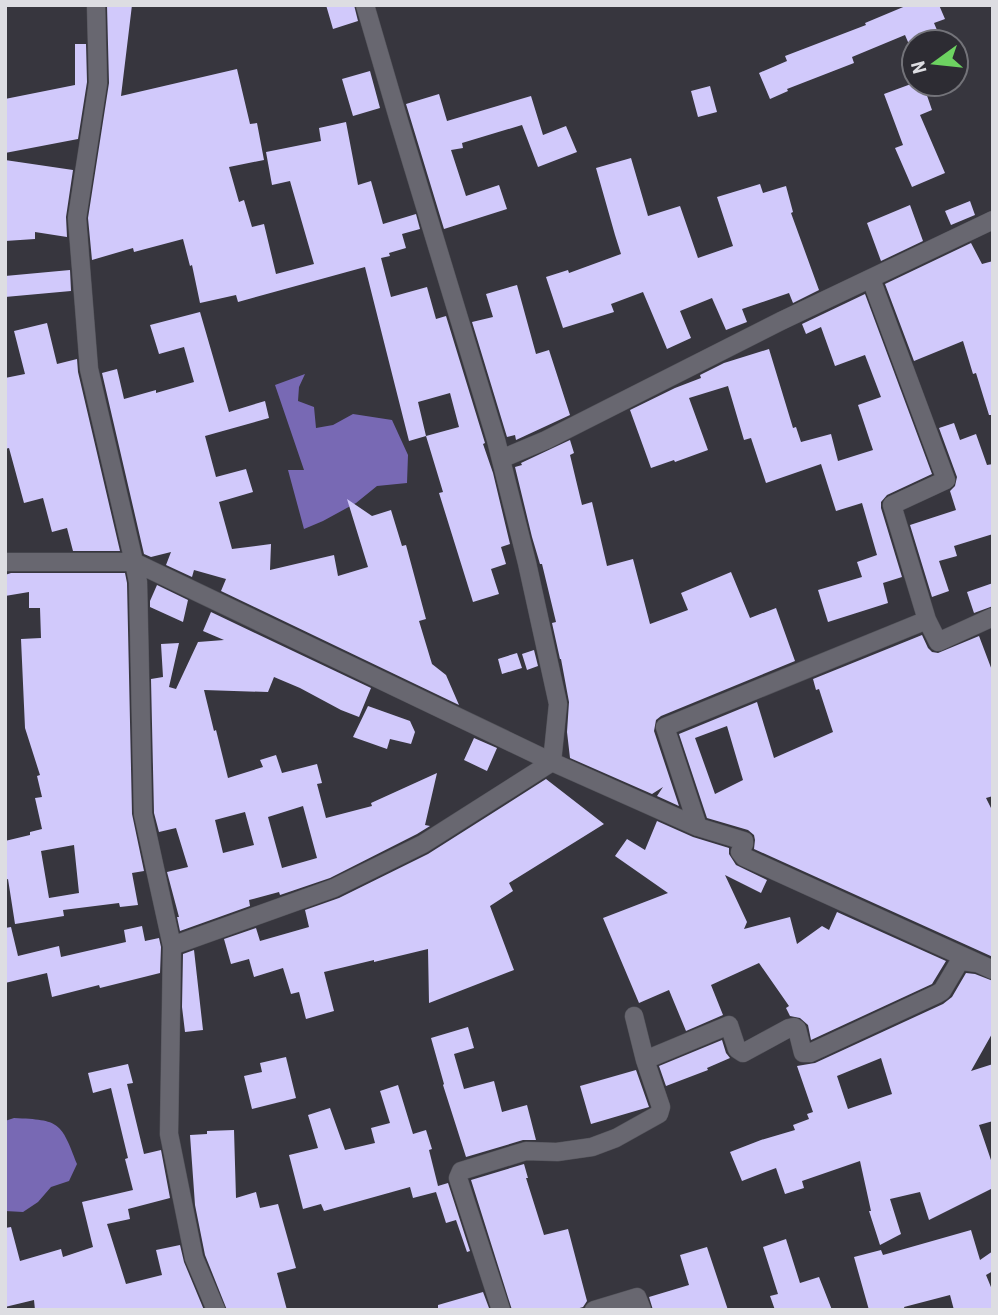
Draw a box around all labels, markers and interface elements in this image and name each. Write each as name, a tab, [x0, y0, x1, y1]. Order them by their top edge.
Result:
north arrow	[900, 28, 970, 98]
text: N	[906, 59, 932, 76]

